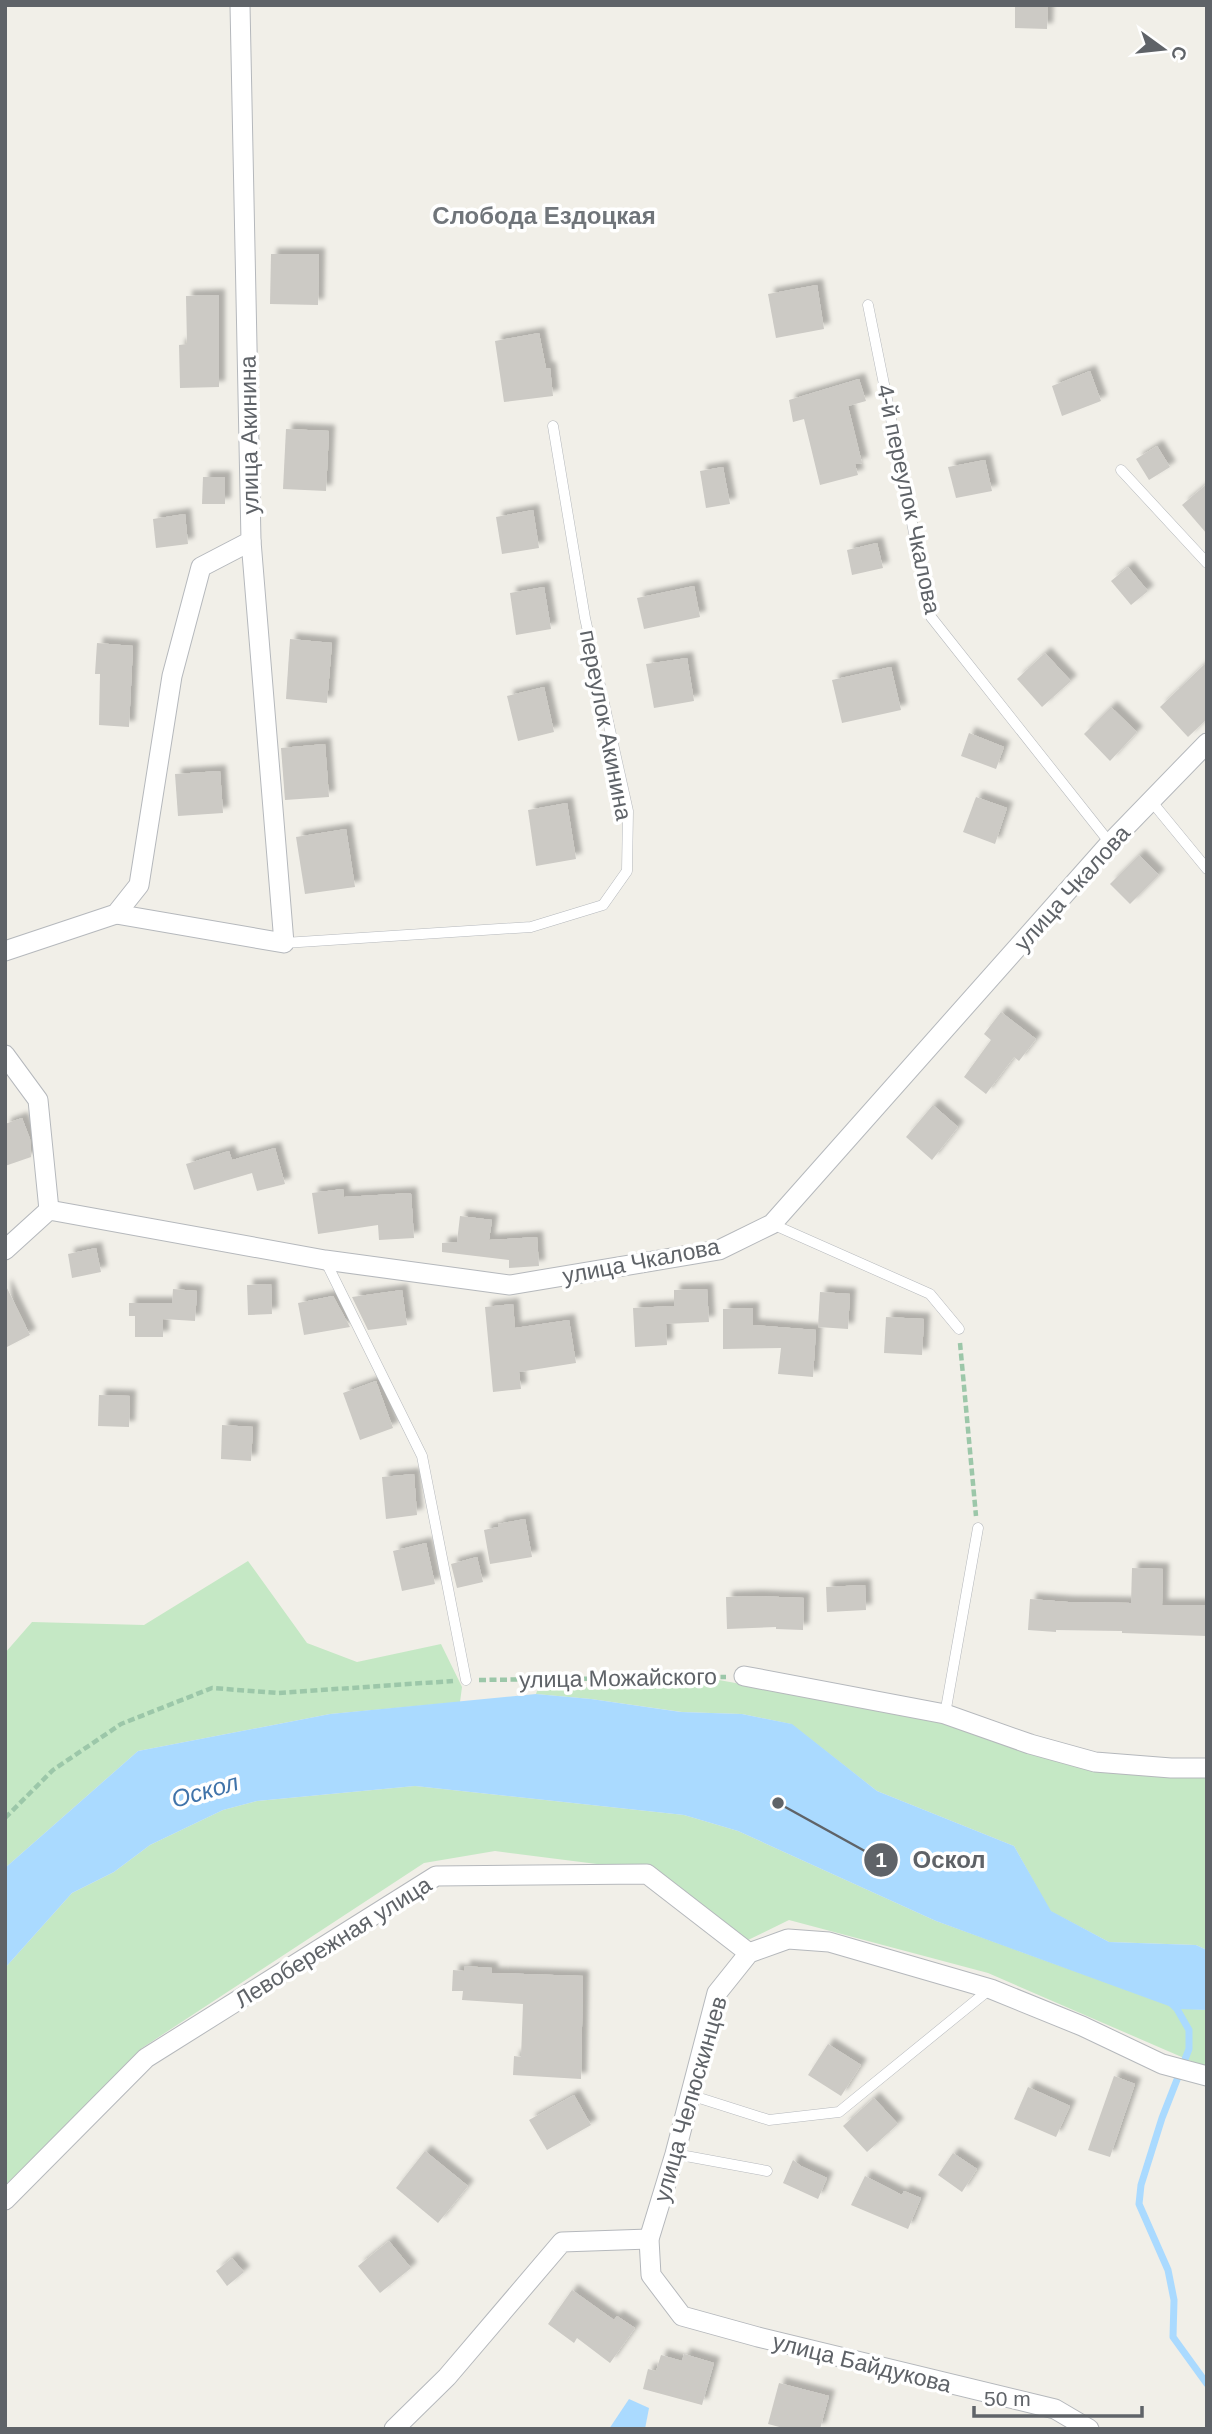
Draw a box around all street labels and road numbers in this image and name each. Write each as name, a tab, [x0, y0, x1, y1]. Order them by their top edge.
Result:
street label: улица Акинина	[235, 355, 263, 515]
street label: 4-й переулок Чкалова	[872, 382, 946, 616]
street label: переулок Акинина	[575, 627, 637, 823]
street label: улица Чкалова	[1009, 820, 1135, 956]
street label: улица Чкалова	[560, 1233, 722, 1289]
street label: улица Можайского	[519, 1663, 717, 1693]
street label: Левобережная улица	[230, 1871, 436, 2013]
street label: улица Челюскинцев	[648, 1993, 732, 2205]
street label: улица Байдукова	[770, 2328, 954, 2398]

